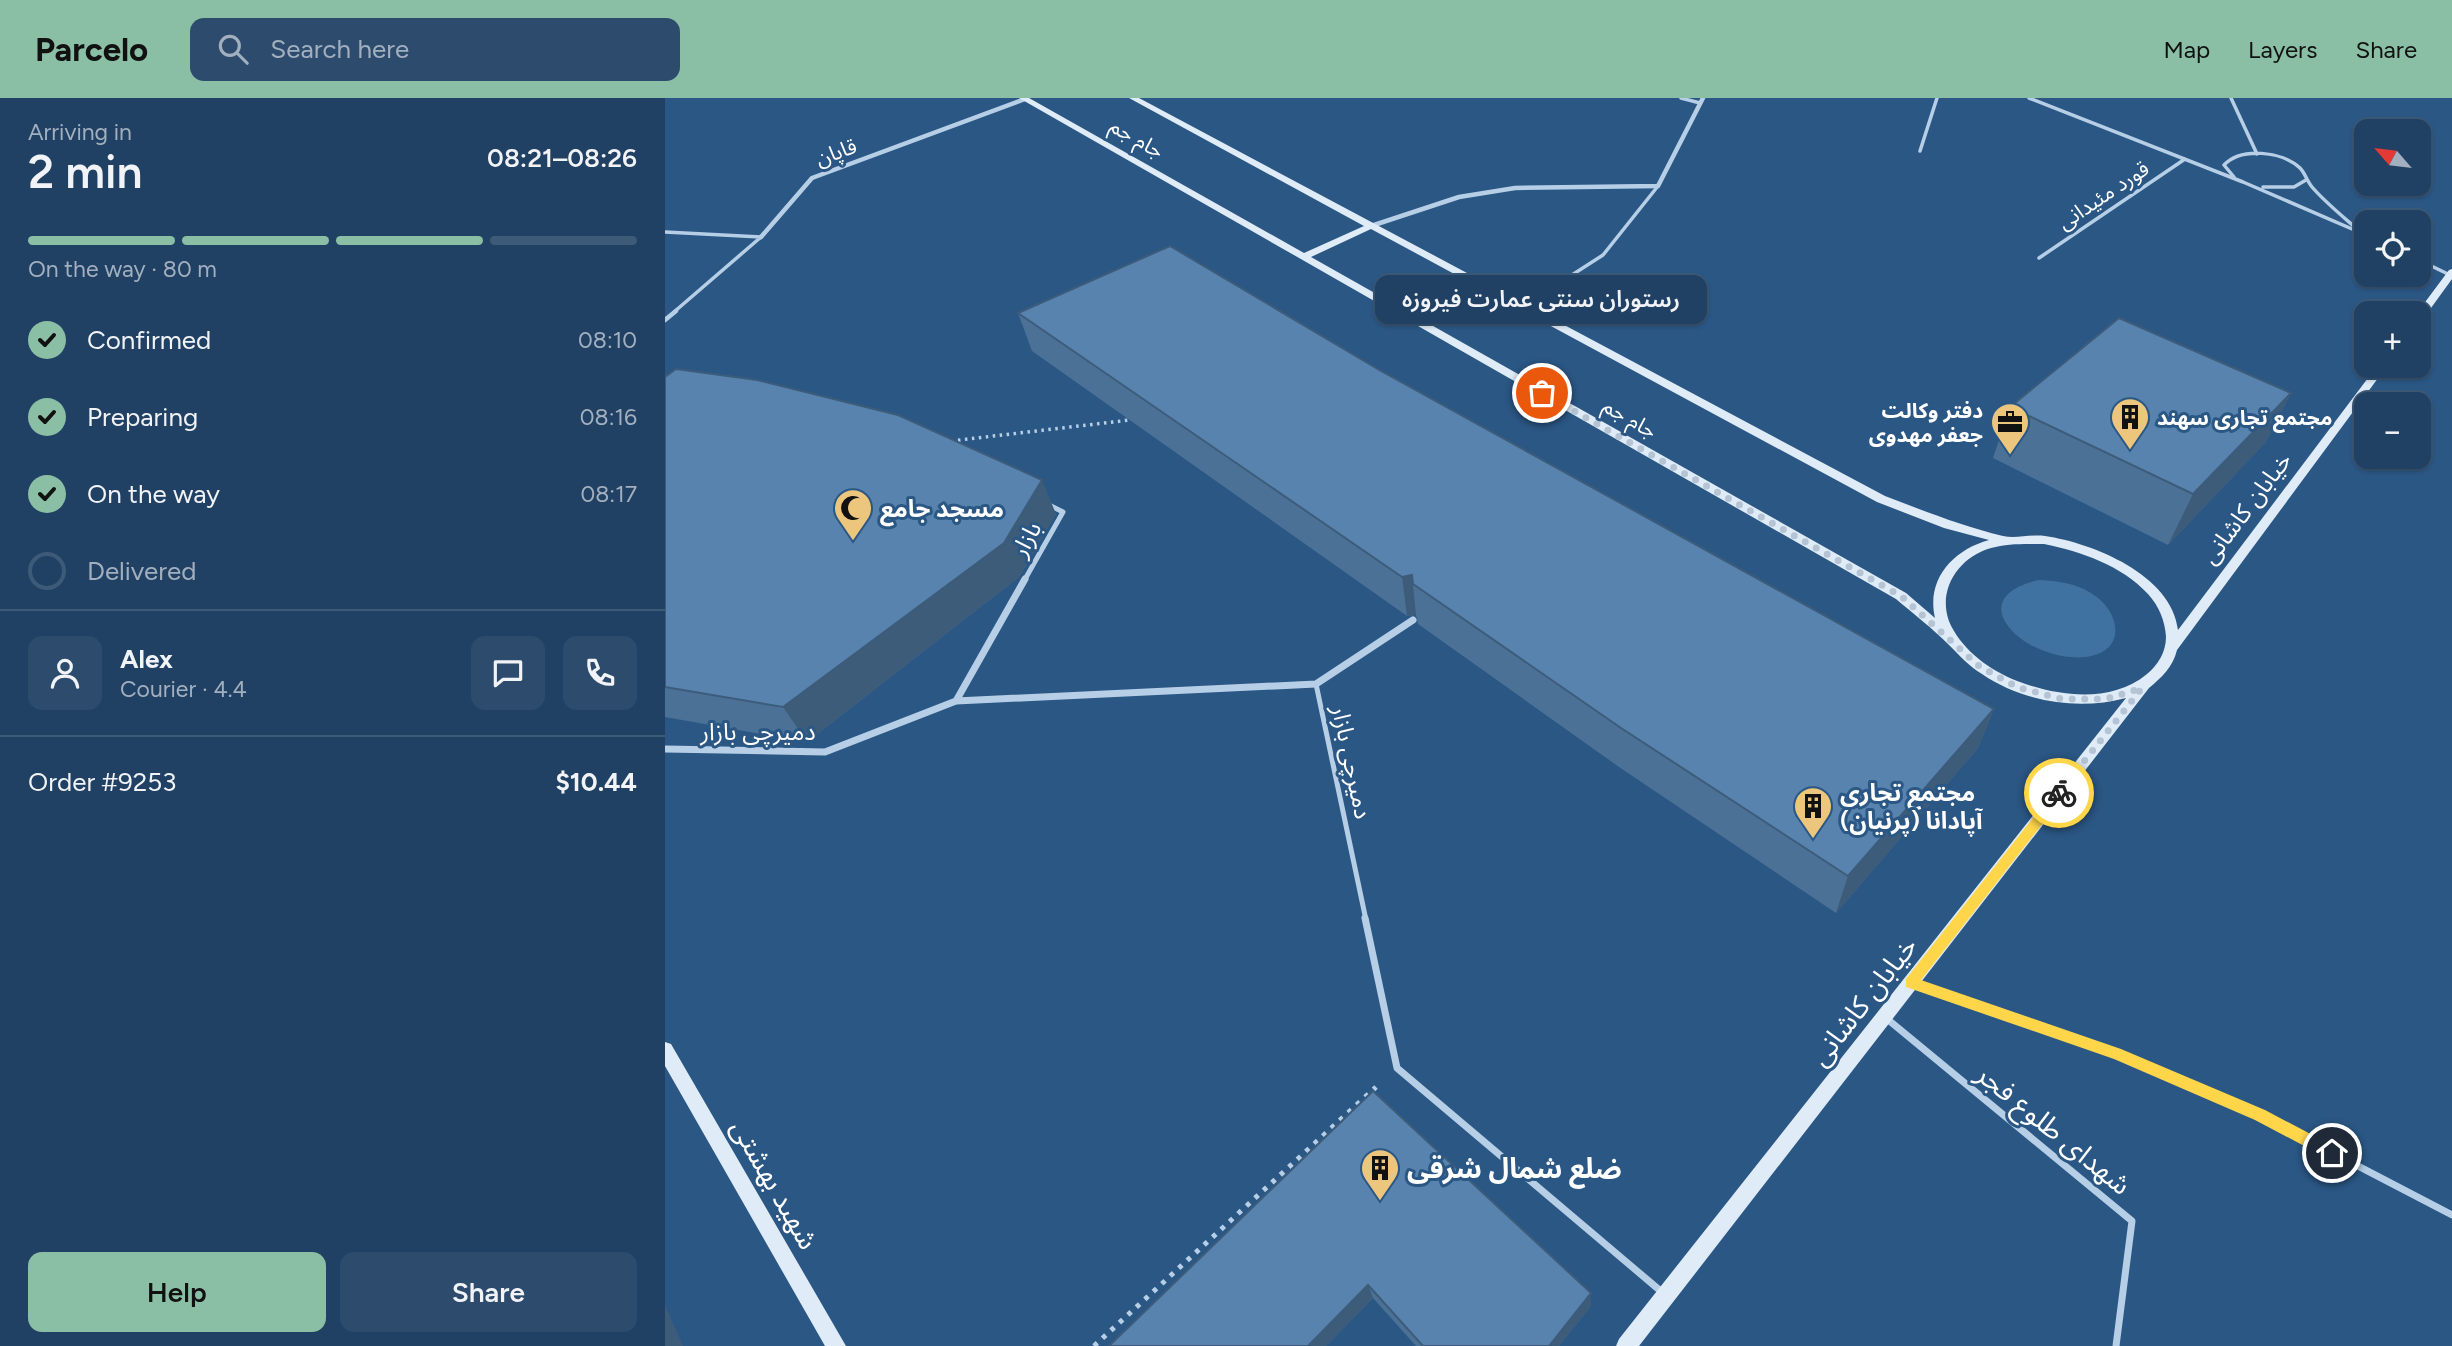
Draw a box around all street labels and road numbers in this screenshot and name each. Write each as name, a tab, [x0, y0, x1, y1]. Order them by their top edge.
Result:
street label: جام جم	[1104, 113, 1168, 167]
street label: قاپان	[812, 133, 861, 172]
street label: قورد مئیدانی	[2053, 155, 2153, 235]
street label: جام جم	[1597, 393, 1661, 447]
street label: خیابان کاشانی	[2194, 446, 2298, 570]
street label: بازار	[1004, 516, 1047, 563]
street label: دمیرچی بازار	[1325, 702, 1378, 822]
street label: دمیرچی بازار	[699, 717, 816, 747]
street label: خیابان کاشانی	[1802, 930, 1924, 1072]
street label: شهدای طلوع فجر	[1967, 1056, 2138, 1205]
street label: شهید بهشتی	[724, 1113, 826, 1255]

